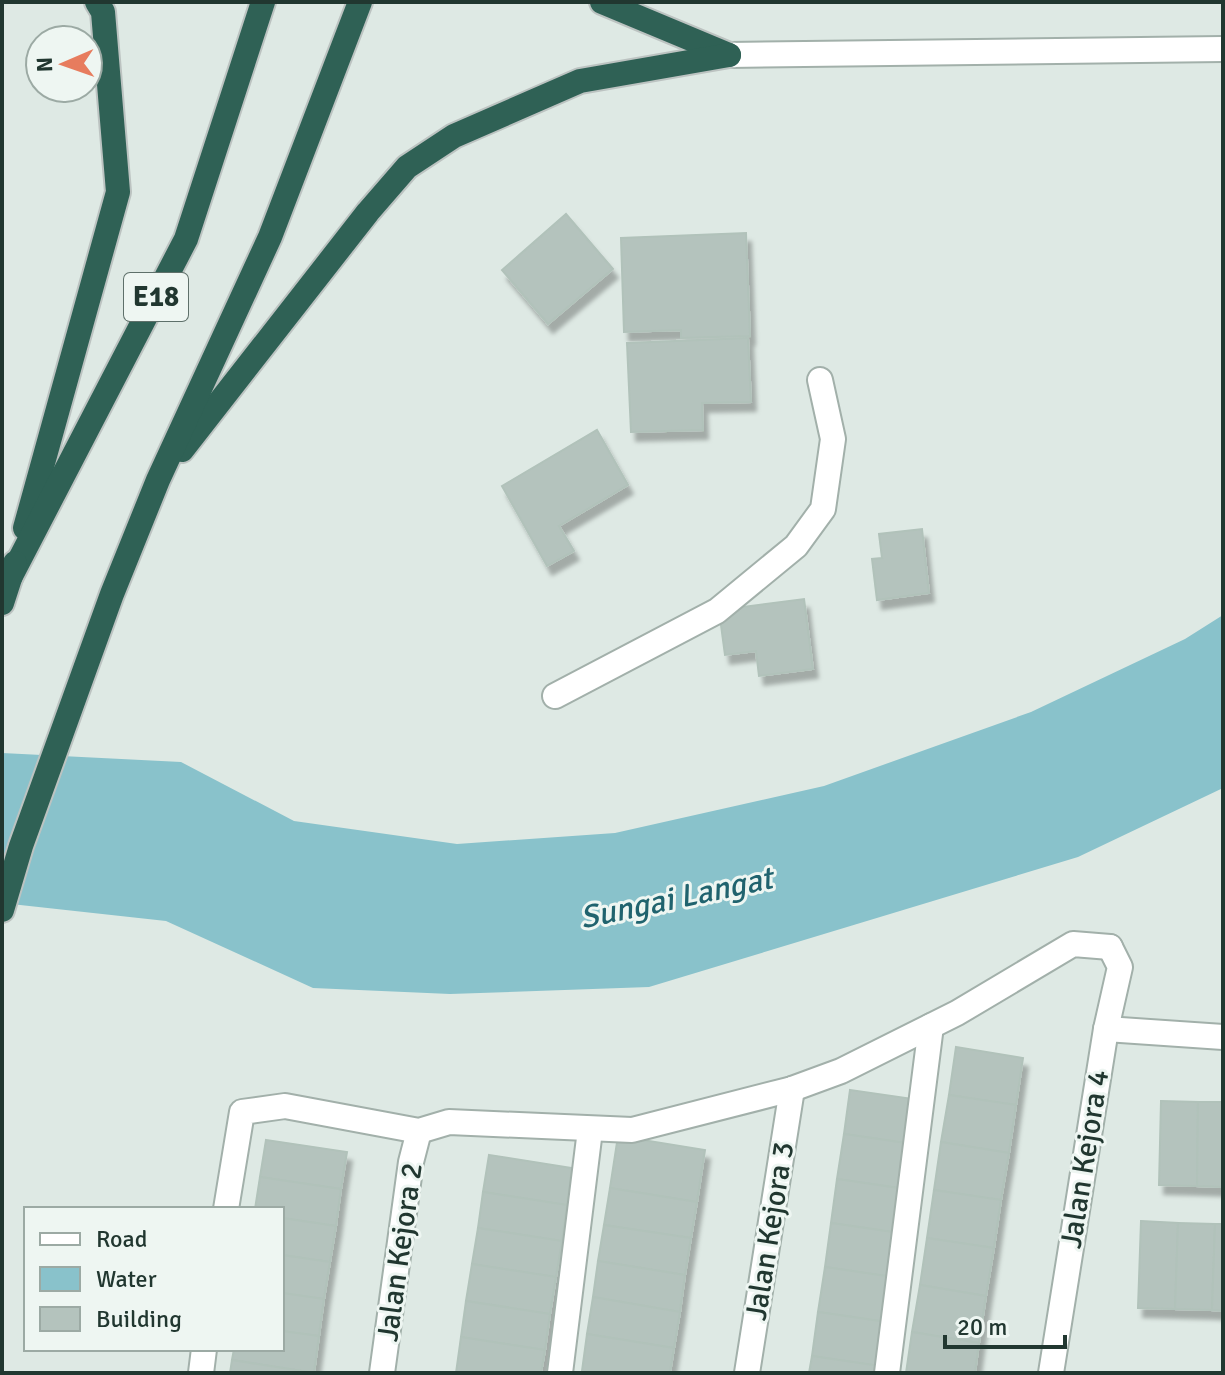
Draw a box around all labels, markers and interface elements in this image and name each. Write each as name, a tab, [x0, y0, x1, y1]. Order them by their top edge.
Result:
north arrow	[24, 24, 104, 104]
text: N	[31, 57, 58, 73]
road number: E18	[124, 273, 188, 321]
water label: Sungai Langat	[576, 858, 779, 937]
street label: Jalan Kejora 4	[1053, 1067, 1117, 1251]
street label: Jalan Kejora 3	[738, 1139, 802, 1323]
street label: Jalan Kejora 2	[369, 1160, 431, 1344]
legend	[24, 1207, 284, 1351]
text: Road	[96, 1224, 147, 1254]
text: Water	[96, 1264, 157, 1294]
scale bar	[945, 1299, 1065, 1349]
text: Building	[96, 1304, 182, 1334]
text: 20 m	[957, 1312, 1007, 1342]

